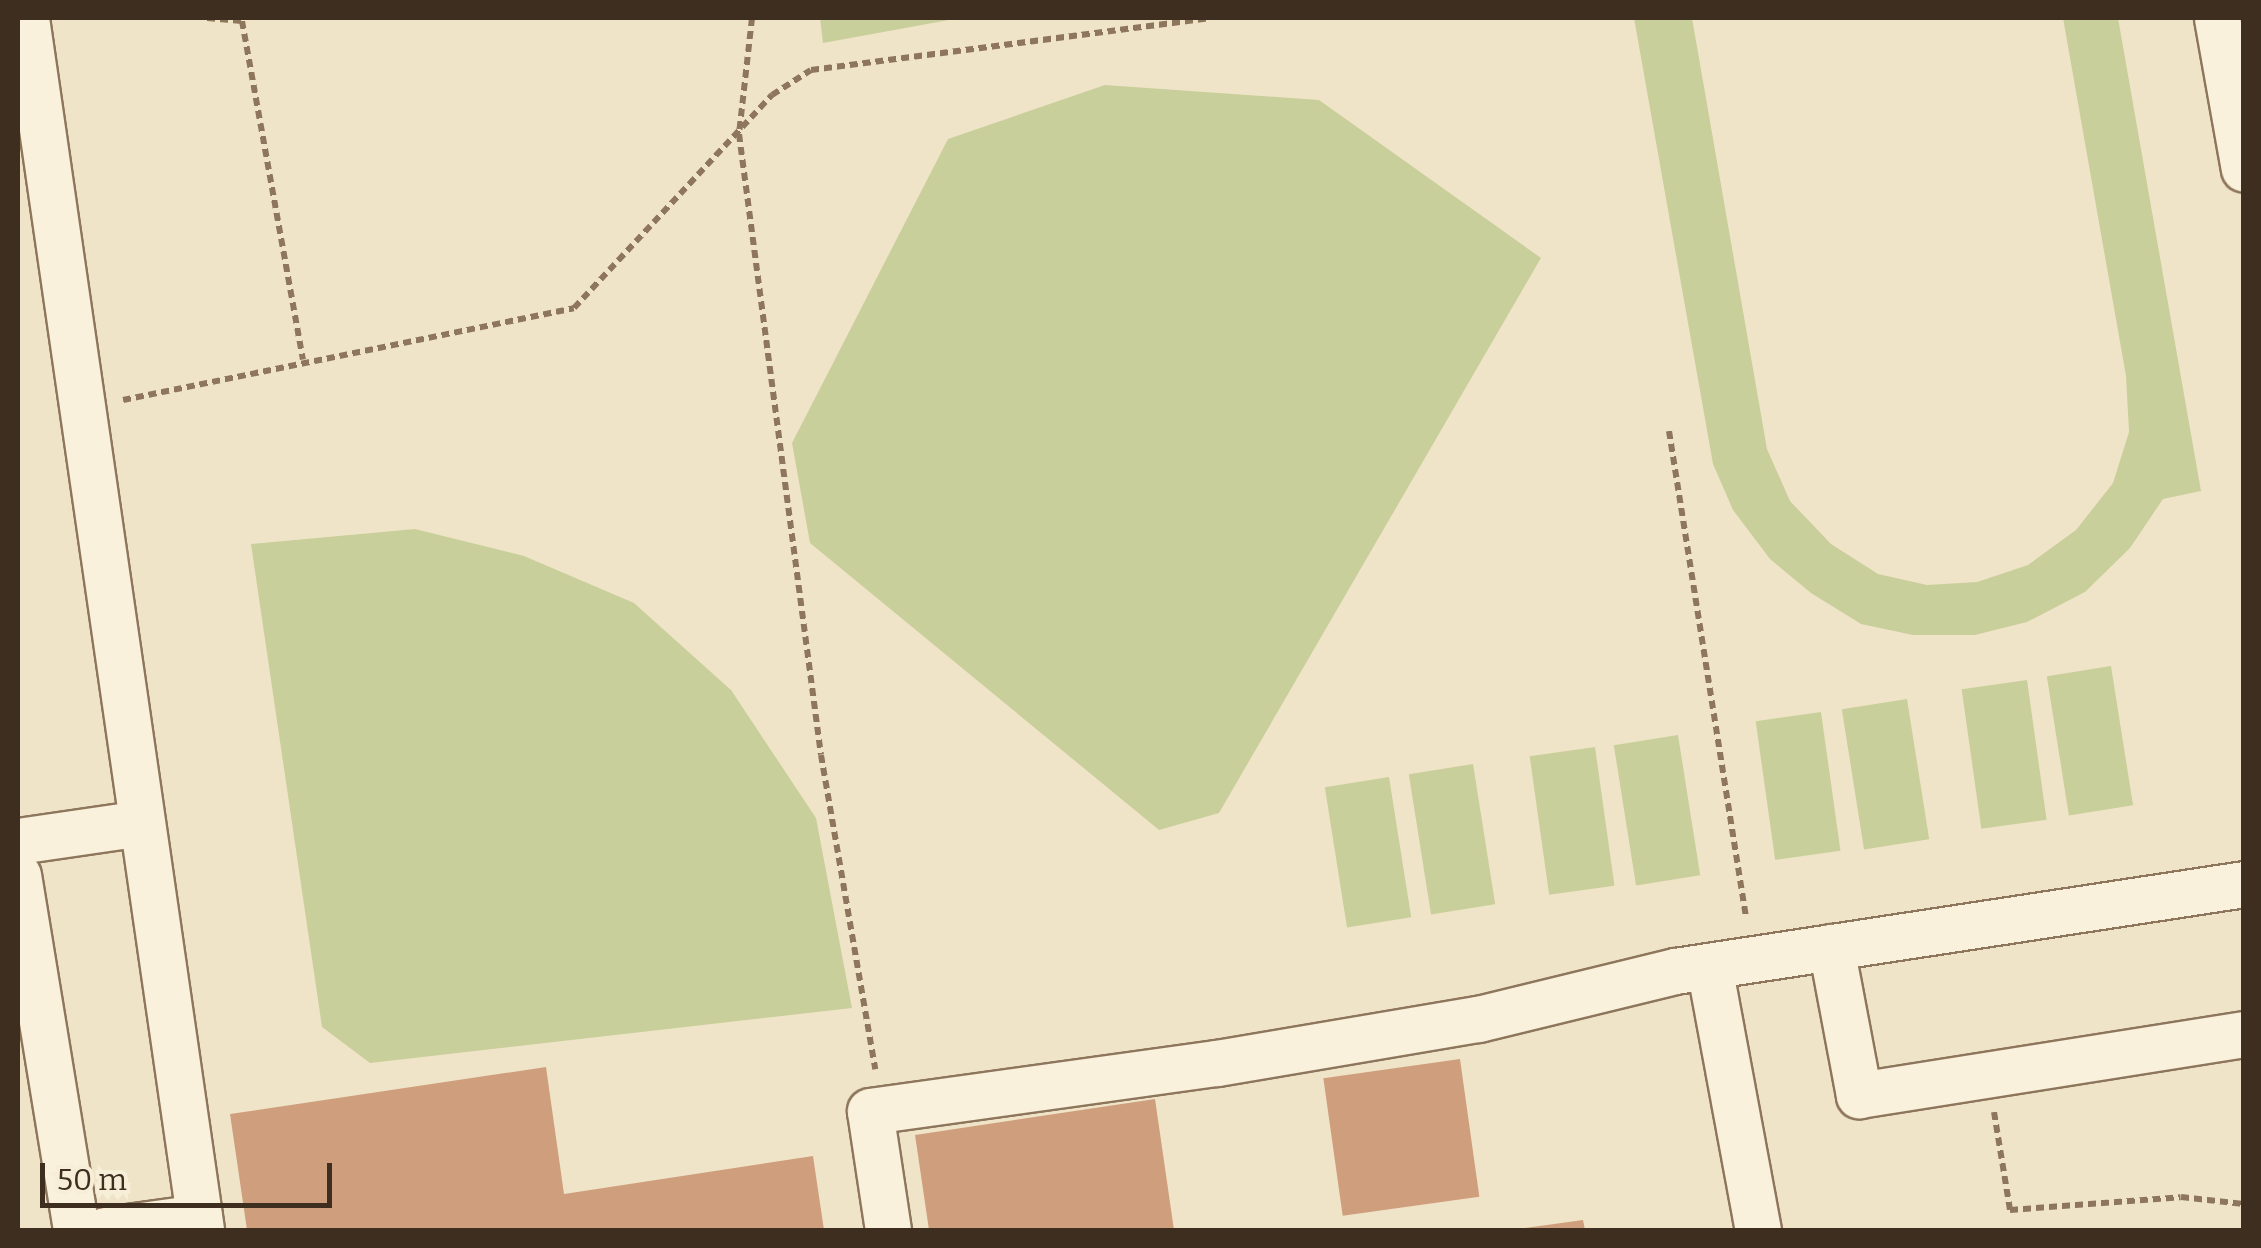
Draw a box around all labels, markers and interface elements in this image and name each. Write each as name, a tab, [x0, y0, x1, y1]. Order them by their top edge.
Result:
scale bar	[45, 1143, 338, 1205]
text: 50 m	[57, 1162, 127, 1198]

